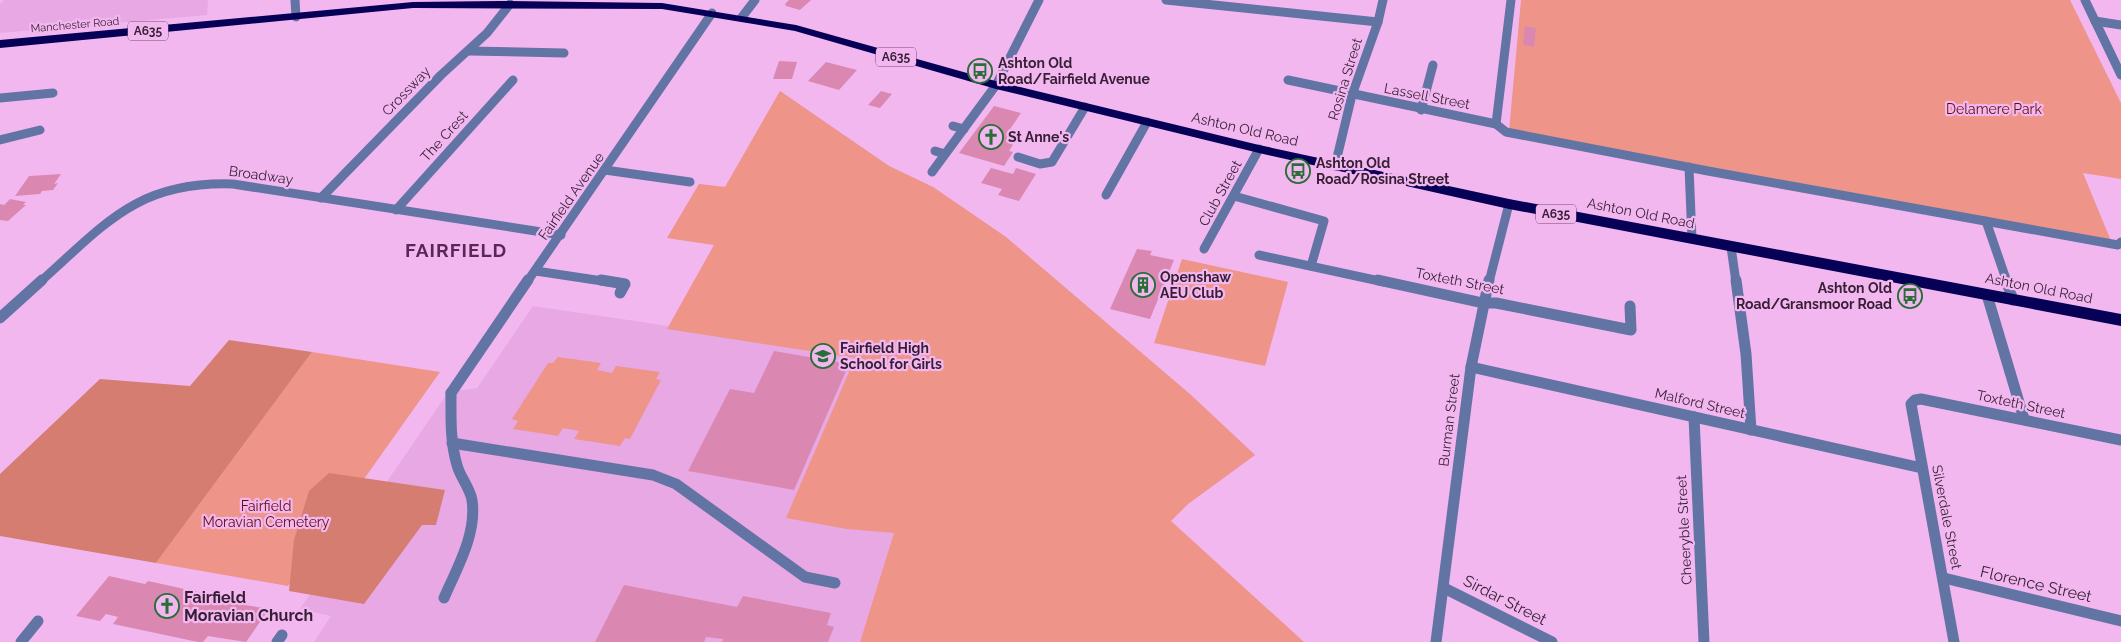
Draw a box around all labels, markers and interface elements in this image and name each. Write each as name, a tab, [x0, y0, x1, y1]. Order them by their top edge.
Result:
street label: Manchester Road	[30, 15, 120, 35]
road number: A635	[128, 22, 168, 40]
street label: Rosina Street	[1325, 36, 1365, 122]
road number: A635	[876, 48, 916, 66]
place label: Ashton Old Road/Fairfield Avenue	[998, 55, 1150, 87]
bus stop icon: Ashton Old Road/Fairfield Avenue	[967, 58, 993, 84]
street label: Crossway	[379, 63, 434, 119]
street label: Lassell Street	[1383, 80, 1472, 112]
park label: Delamere Park	[1946, 101, 2042, 117]
street label: The Crest	[417, 107, 471, 165]
street label: Ashton Old Road	[1190, 109, 1300, 149]
church icon: St Anne's	[978, 124, 1004, 150]
place label: St Anne's	[1008, 129, 1069, 145]
street label: Fairfield Avenue	[535, 149, 607, 243]
place label: Ashton Old Road/Rosina Street	[1316, 155, 1450, 187]
street label: Club Street	[1195, 157, 1245, 229]
bus stop icon: Ashton Old Road/Rosina Street	[1285, 158, 1311, 184]
street label: Broadway	[228, 163, 295, 187]
street label: Ashton Old Road	[1586, 195, 1696, 231]
road number: A635	[1536, 204, 1576, 223]
district label: FAIRFIELD	[405, 239, 507, 261]
street label: Toxteth Street	[1414, 265, 1506, 297]
place label: Openshaw AEU Club	[1160, 269, 1231, 301]
street label: Ashton Old Road	[1984, 270, 2094, 306]
building icon: Openshaw AEU Club	[1130, 272, 1156, 298]
place label: Ashton Old Road/Gransmoor Road	[1736, 280, 1892, 312]
bus stop icon: Ashton Old Road/Gransmoor Road	[1897, 283, 1923, 309]
place label: Fairfield High School for Girls	[840, 340, 942, 372]
school or university icon: Fairfield High School for Girls	[810, 343, 836, 369]
street label: Burman Street	[1435, 372, 1463, 467]
street label: Malford Street	[1653, 385, 1747, 421]
street label: Toxteth Street	[1975, 387, 2067, 421]
street label: Silverdale Street	[1929, 463, 1965, 571]
street label: Cheeryble Street	[1673, 474, 1695, 585]
park label: Fairfield Moravian Cemetery	[203, 498, 330, 530]
street label: Florence Street	[1978, 562, 2094, 606]
street label: Sirdar Street	[1460, 571, 1550, 629]
place label: Fairfield Moravian Church	[184, 588, 313, 625]
church icon: Fairfield Moravian Church	[154, 593, 180, 619]

